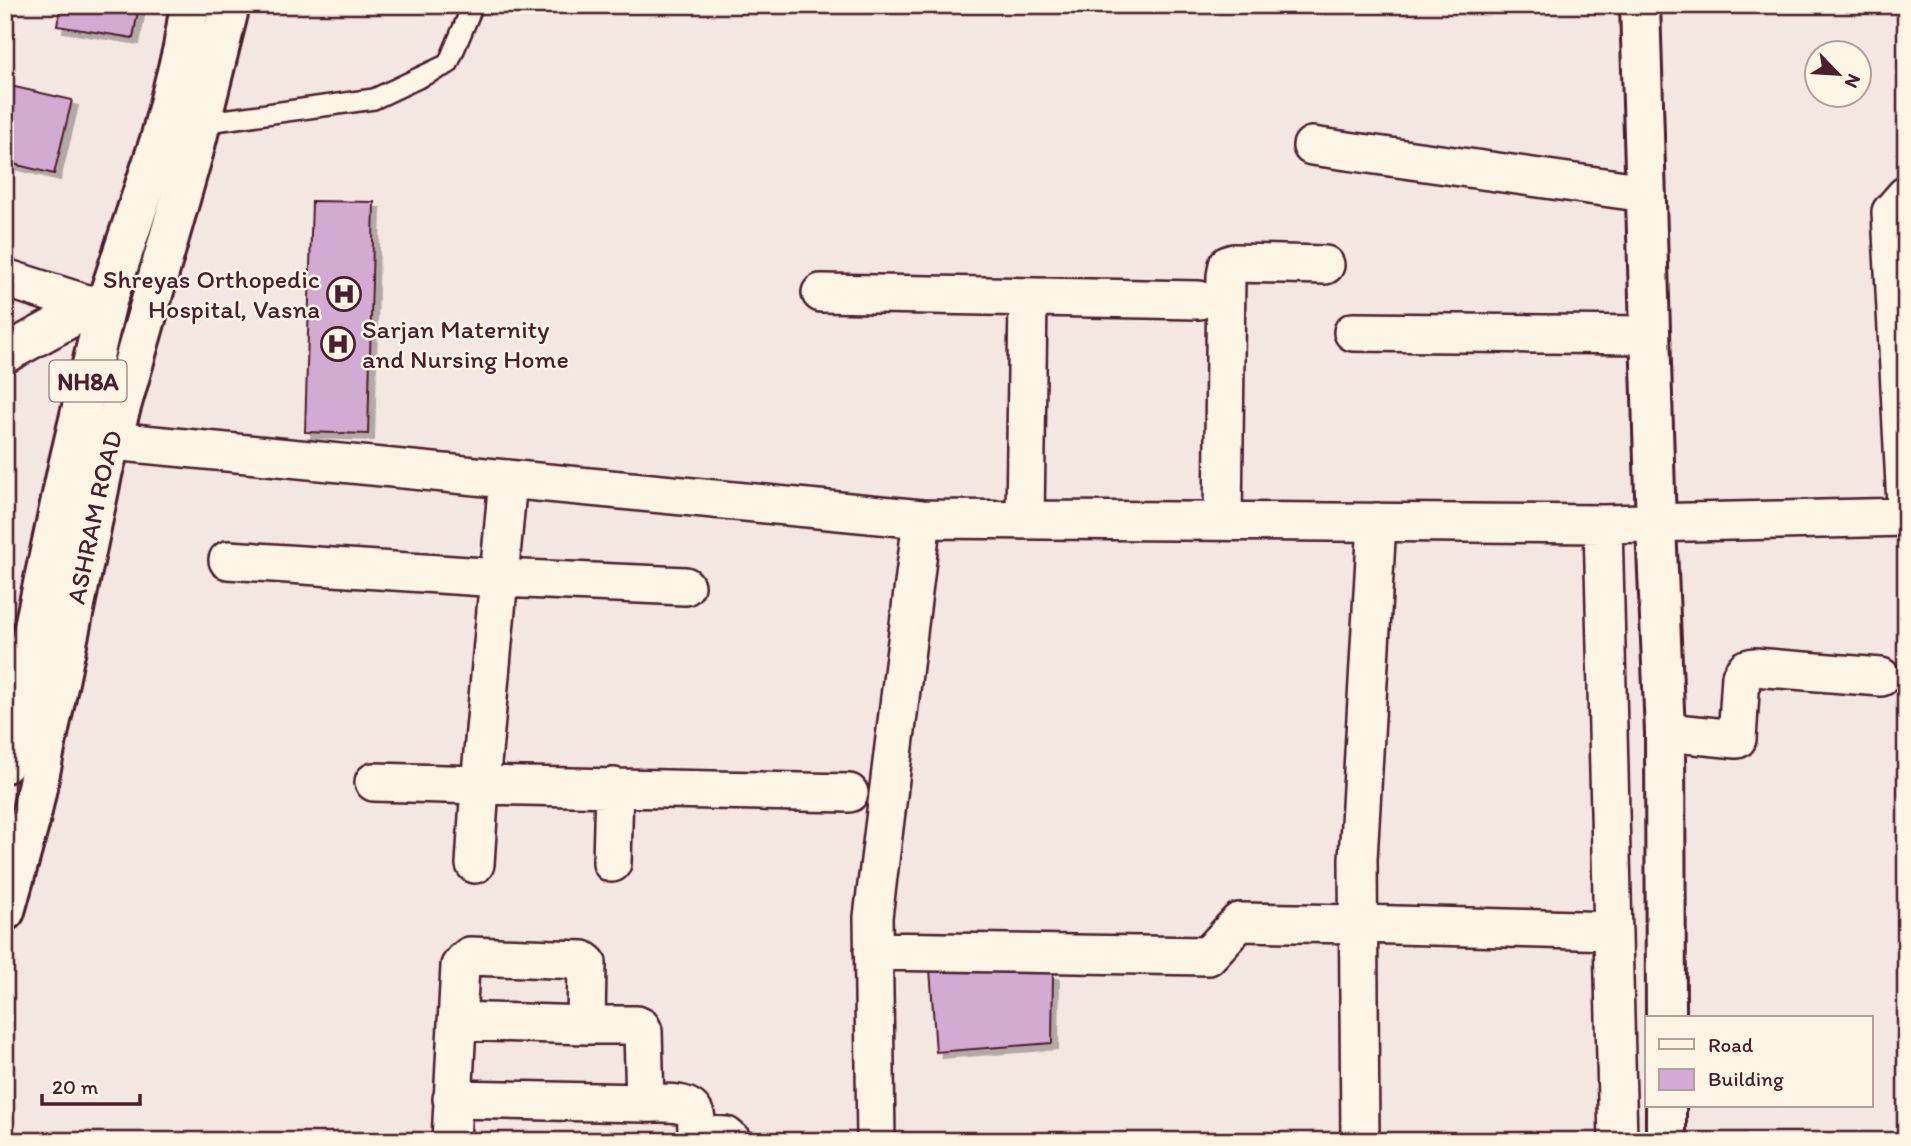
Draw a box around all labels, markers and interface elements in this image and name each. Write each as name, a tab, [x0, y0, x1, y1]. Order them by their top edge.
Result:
north arrow	[1802, 38, 1872, 108]
text: N	[1840, 70, 1866, 92]
place label: Shreyas Orthopedic Hospital, Vasna	[103, 263, 320, 325]
hospital icon: Shreyas Orthopedic Hospital, Vasna	[325, 275, 363, 313]
place label: Sarjan Maternity and Nursing Home	[362, 313, 569, 375]
hospital icon: Sarjan Maternity and Nursing Home	[319, 325, 357, 363]
road number: NH8A	[50, 360, 126, 402]
street label: ASHRAM ROAD	[60, 427, 129, 607]
legend	[1645, 1016, 1872, 1108]
text: Road	[1708, 1032, 1754, 1057]
scale bar	[42, 1062, 140, 1106]
text: Building	[1708, 1066, 1784, 1091]
text: 20 m	[52, 1074, 99, 1099]

